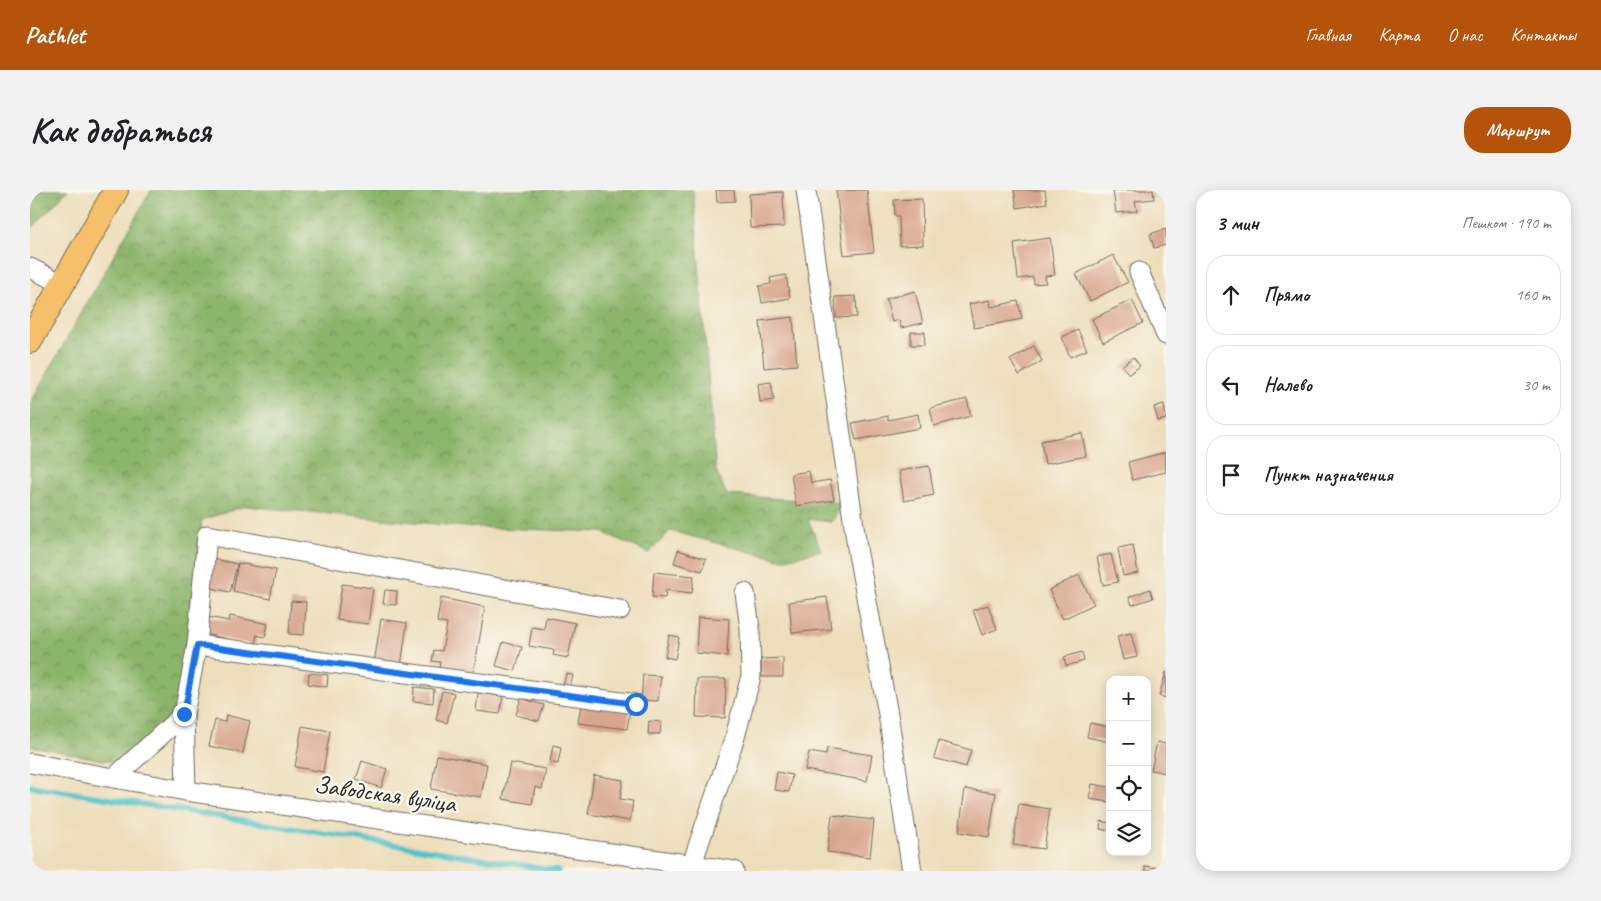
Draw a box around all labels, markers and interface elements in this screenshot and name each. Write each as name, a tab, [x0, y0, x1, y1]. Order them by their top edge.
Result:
text: Pathlet	[25, 20, 85, 50]
text: Главная	[1306, 24, 1351, 46]
text: Карта	[1379, 24, 1420, 46]
text: О нас	[1448, 24, 1483, 46]
text: Контакты	[1511, 24, 1576, 46]
button: Маршрут	[1464, 107, 1571, 153]
text: Как добраться	[30, 108, 211, 153]
text: 3 мин	[1216, 210, 1259, 236]
text: Пешком · 190 m	[1462, 213, 1551, 233]
icon: ahead	[1217, 281, 1245, 309]
text: Прямо	[1264, 283, 1309, 307]
text: 160 m	[1516, 285, 1550, 305]
icon: left	[1217, 371, 1245, 399]
text: Налево	[1264, 373, 1312, 397]
text: 30 m	[1523, 375, 1550, 395]
icon: arrive	[1217, 461, 1245, 489]
text: Пункт назначения	[1264, 463, 1393, 487]
map controls	[1106, 676, 1151, 856]
button: +	[1106, 676, 1151, 721]
route start	[625, 693, 648, 716]
route end	[173, 703, 196, 726]
button: −	[1106, 721, 1151, 766]
button: locate	[1106, 766, 1151, 811]
street label: Заводская вуліца	[312, 768, 460, 820]
button: layers	[1106, 811, 1151, 856]

